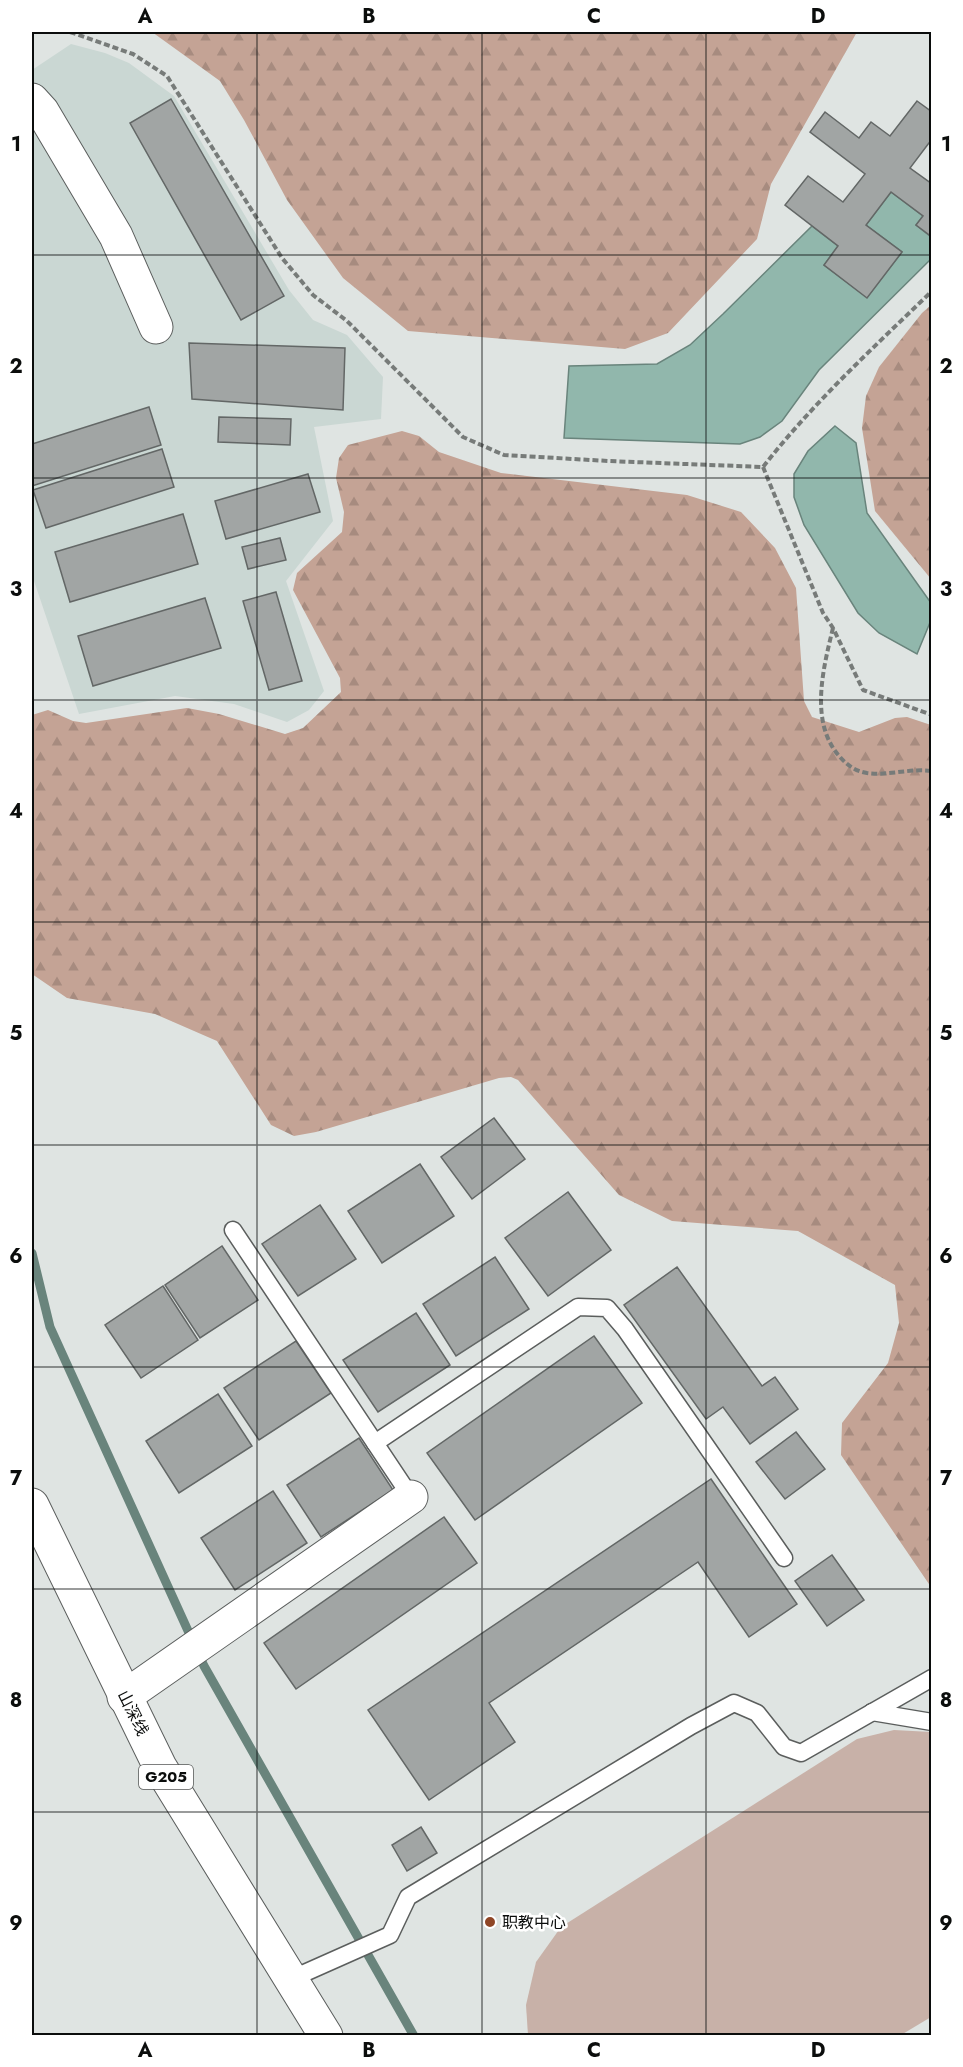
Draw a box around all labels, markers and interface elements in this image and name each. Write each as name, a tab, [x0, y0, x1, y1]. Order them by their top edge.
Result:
text: A	[137, 2, 153, 31]
text: B	[362, 2, 376, 31]
text: C	[587, 2, 601, 31]
text: D	[811, 2, 825, 31]
text: 1	[11, 130, 21, 159]
text: 1	[941, 130, 951, 159]
text: 2	[9, 352, 23, 381]
text: 2	[939, 352, 953, 381]
text: 3	[10, 575, 22, 604]
text: 3	[940, 575, 952, 604]
text: 4	[9, 797, 23, 826]
text: 4	[939, 797, 953, 826]
text: 5	[10, 1019, 23, 1048]
text: 5	[940, 1019, 953, 1048]
text: 6	[9, 1242, 23, 1271]
text: 6	[939, 1242, 953, 1271]
text: 7	[10, 1464, 23, 1493]
text: 7	[940, 1464, 953, 1493]
text: 8	[10, 1686, 22, 1715]
street label: 山深线	[112, 1686, 154, 1740]
text: 8	[940, 1686, 952, 1715]
road number: G205	[139, 1765, 193, 1789]
text: 9	[9, 1909, 23, 1938]
text: 9	[939, 1909, 953, 1938]
place label: 职教中心	[502, 1911, 566, 1934]
marker: 职教中心	[483, 1915, 497, 1929]
text: A	[137, 2036, 153, 2065]
text: B	[362, 2036, 376, 2065]
text: C	[587, 2036, 601, 2065]
text: D	[811, 2036, 825, 2065]

